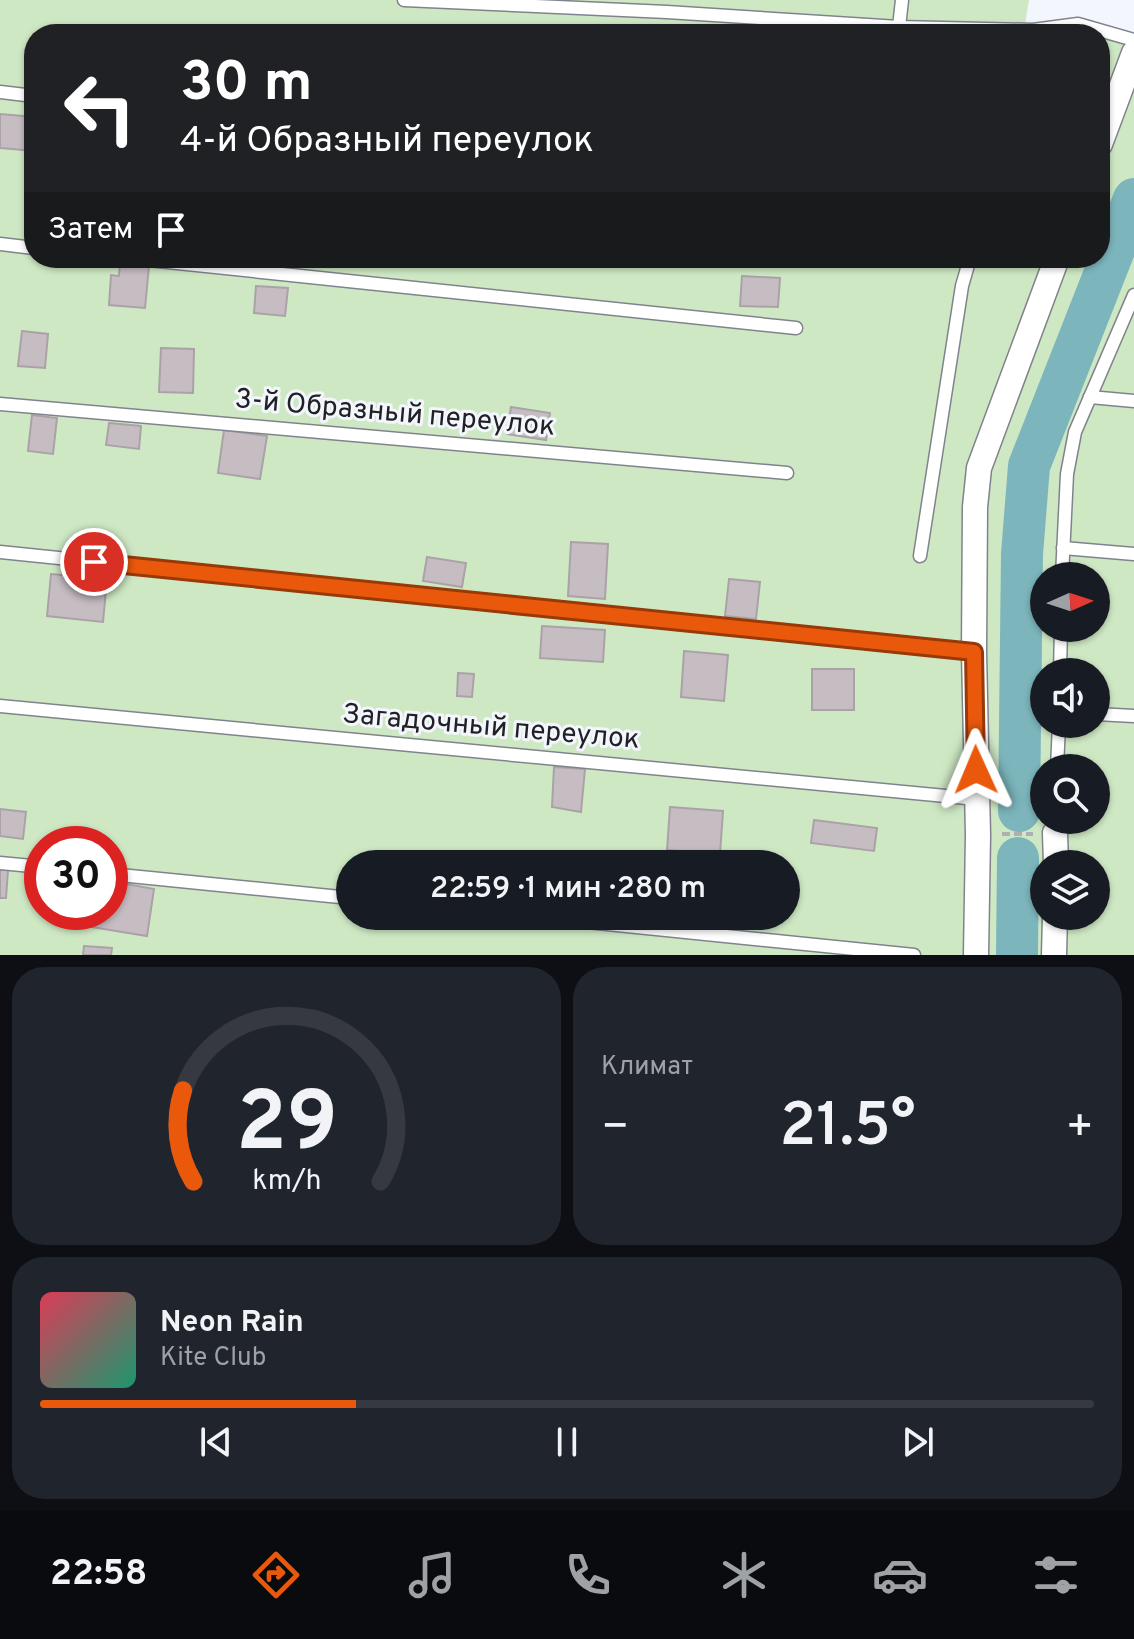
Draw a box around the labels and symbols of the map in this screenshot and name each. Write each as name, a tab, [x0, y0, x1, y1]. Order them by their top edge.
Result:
street label: 3-й Образный переулок	[233, 382, 557, 446]
pin	[60, 528, 128, 596]
north arrow	[1030, 562, 1110, 642]
street label: Загадочный переулок	[341, 697, 641, 759]
position arrow	[934, 728, 1018, 812]
speed limit sign: 30	[24, 826, 128, 930]

